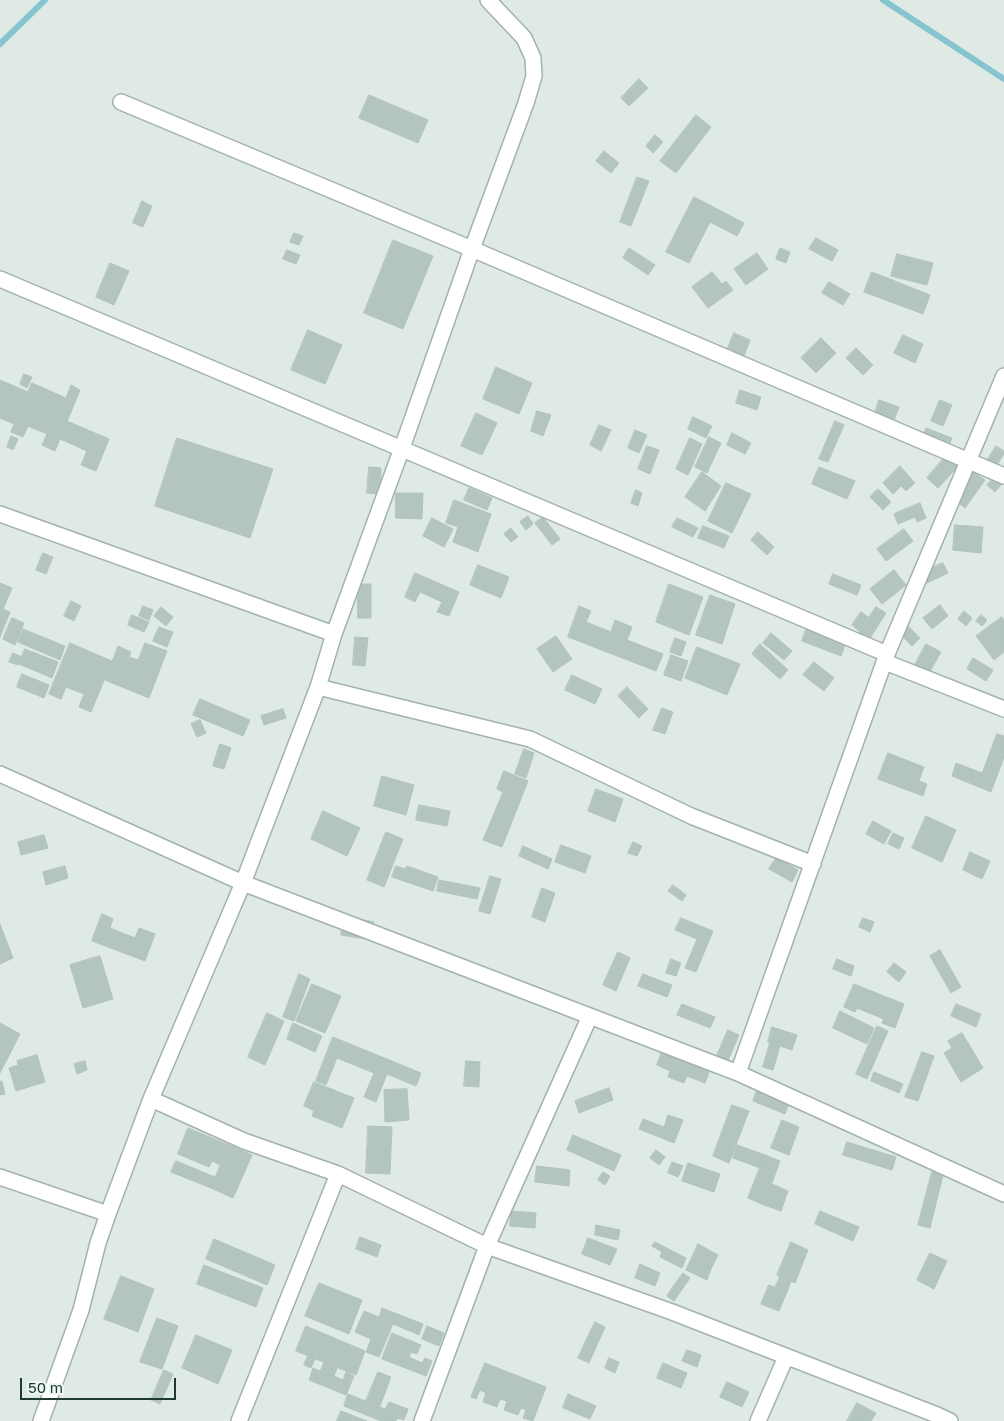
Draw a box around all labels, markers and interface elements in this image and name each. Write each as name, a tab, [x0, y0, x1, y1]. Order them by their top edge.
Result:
scale bar	[22, 1368, 179, 1400]
text: 50 m	[28, 1378, 63, 1396]

